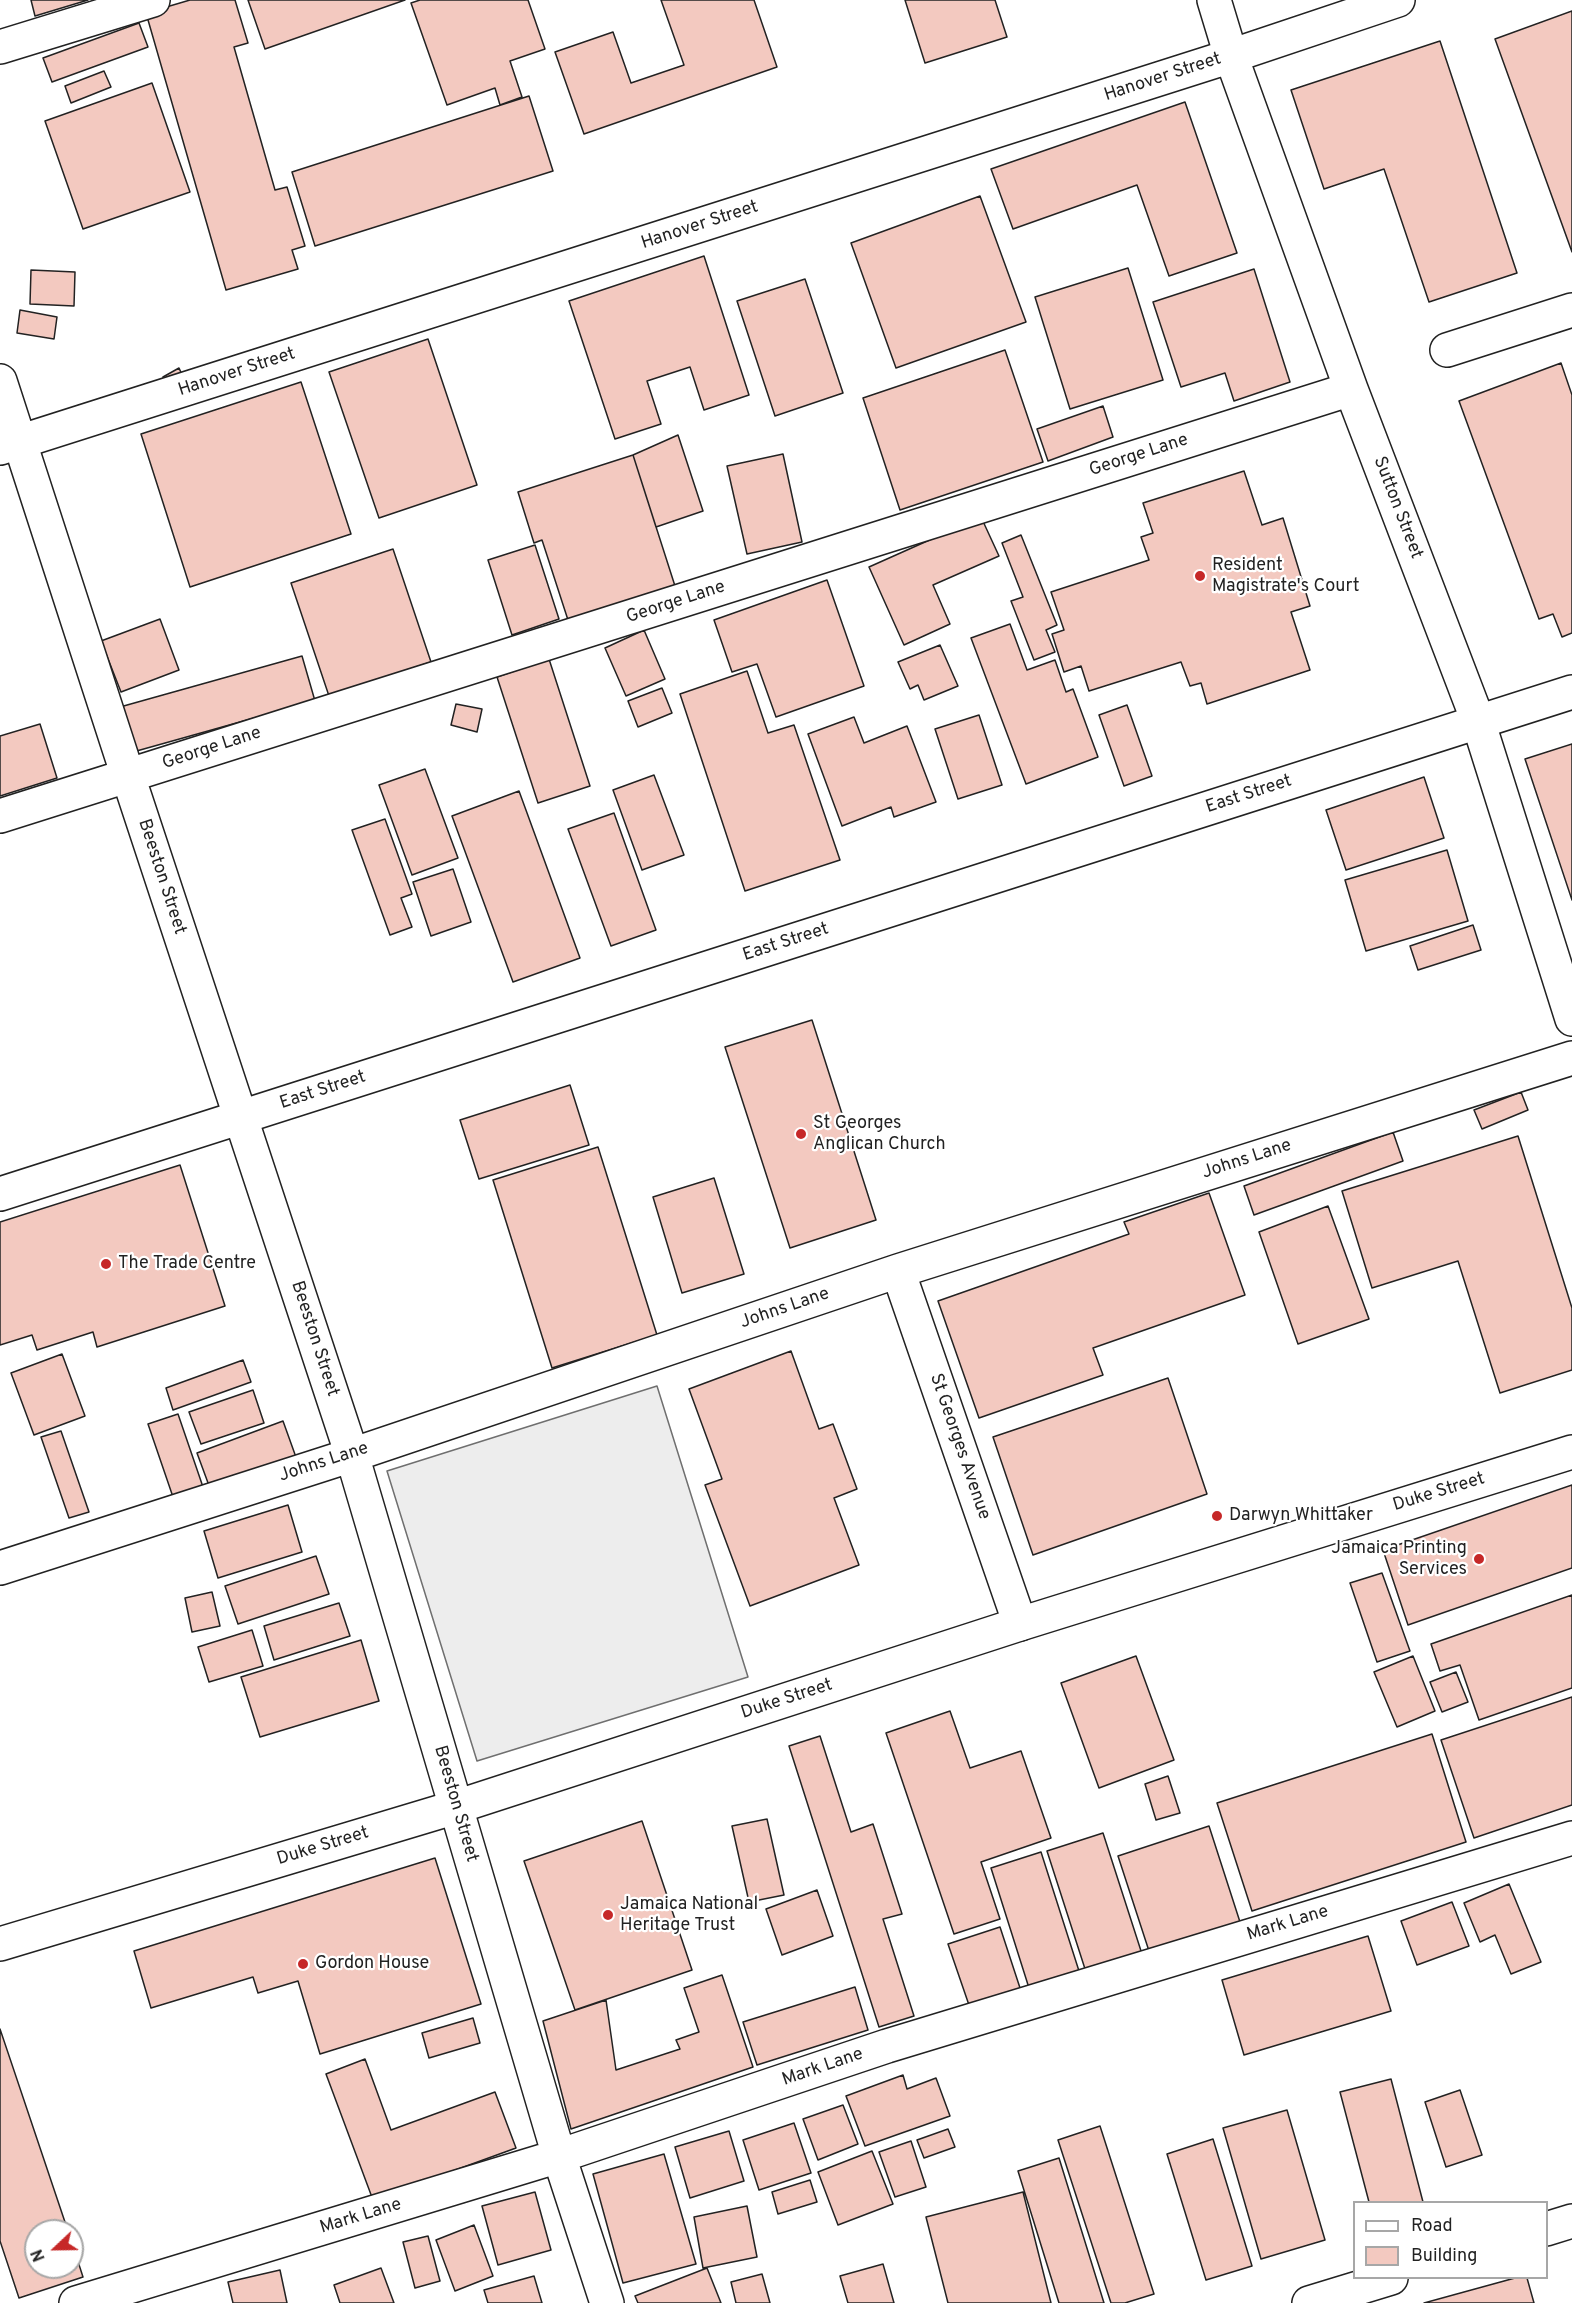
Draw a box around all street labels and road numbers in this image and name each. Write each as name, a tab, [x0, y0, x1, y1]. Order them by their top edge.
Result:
street label: Hanover Street	[1102, 49, 1224, 107]
street label: Hanover Street	[639, 197, 761, 255]
street label: Hanover Street	[176, 344, 298, 402]
street label: George Lane	[1087, 430, 1191, 482]
street label: Sutton Street	[1368, 454, 1426, 562]
street label: George Lane	[624, 577, 728, 629]
street label: George Lane	[160, 723, 264, 775]
street label: East Street	[1203, 771, 1295, 819]
street label: Beeston Street	[132, 816, 190, 938]
street label: East Street	[740, 919, 832, 967]
street label: East Street	[277, 1067, 369, 1115]
street label: Johns Lane	[1199, 1135, 1295, 1185]
street label: Beeston Street	[285, 1278, 343, 1400]
street label: Johns Lane	[738, 1284, 832, 1334]
street label: St Georges Avenue	[924, 1371, 994, 1523]
street label: Johns Lane	[276, 1438, 372, 1488]
street label: Duke Street	[1390, 1469, 1488, 1517]
street label: Duke Street	[739, 1675, 835, 1725]
street label: Beeston Street	[428, 1743, 482, 1865]
street label: Duke Street	[274, 1823, 372, 1871]
street label: Mark Lane	[1245, 1901, 1331, 1947]
street label: Mark Lane	[780, 2044, 866, 2092]
street label: Mark Lane	[318, 2194, 404, 2240]

